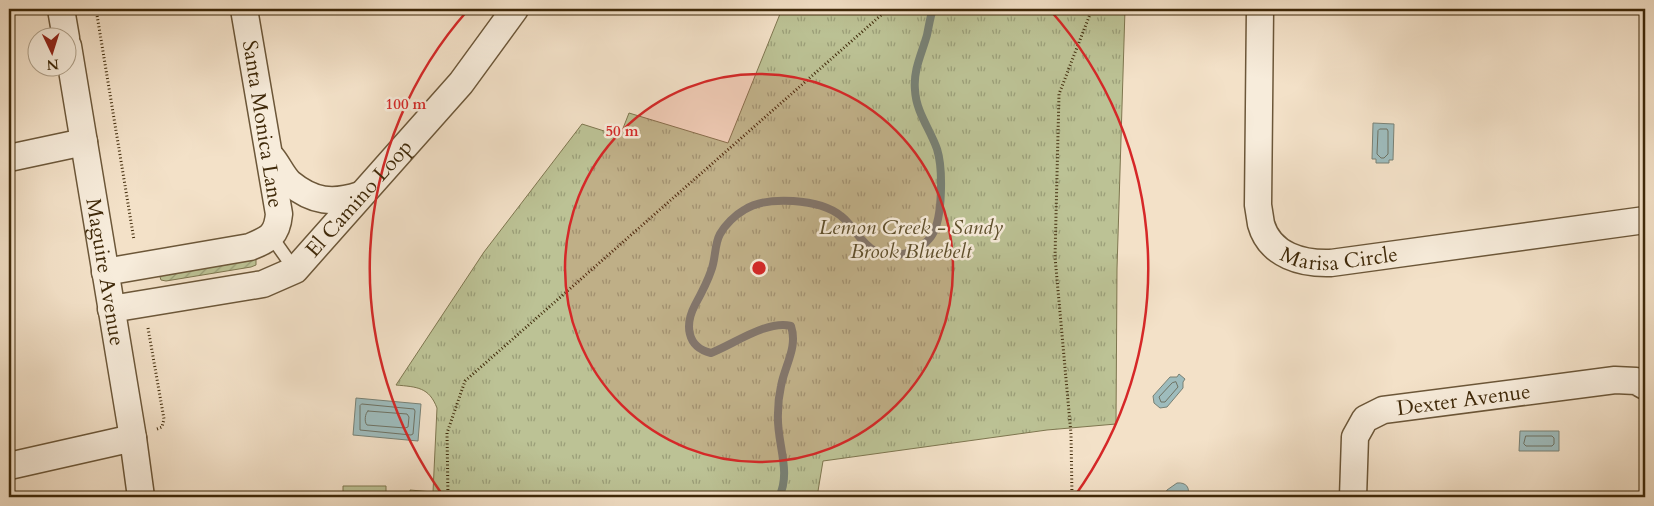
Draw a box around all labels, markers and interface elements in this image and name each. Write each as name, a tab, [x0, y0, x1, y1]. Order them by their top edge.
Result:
north arrow	[28, 28, 78, 78]
street label: Santa Monica Lane	[235, 38, 290, 210]
text: N	[46, 55, 60, 74]
text: 100 m	[386, 94, 427, 114]
text: 50 m	[605, 121, 639, 141]
street label: El Camino Loop	[299, 133, 419, 264]
street label: Maguire Avenue	[78, 196, 131, 348]
park label: Lemon Creek - Sandy Brook Bluebelt	[819, 213, 1003, 266]
street label: Marisa Circle	[1276, 240, 1400, 278]
centre of rings	[750, 259, 768, 277]
street label: Dexter Avenue	[1395, 377, 1532, 423]

